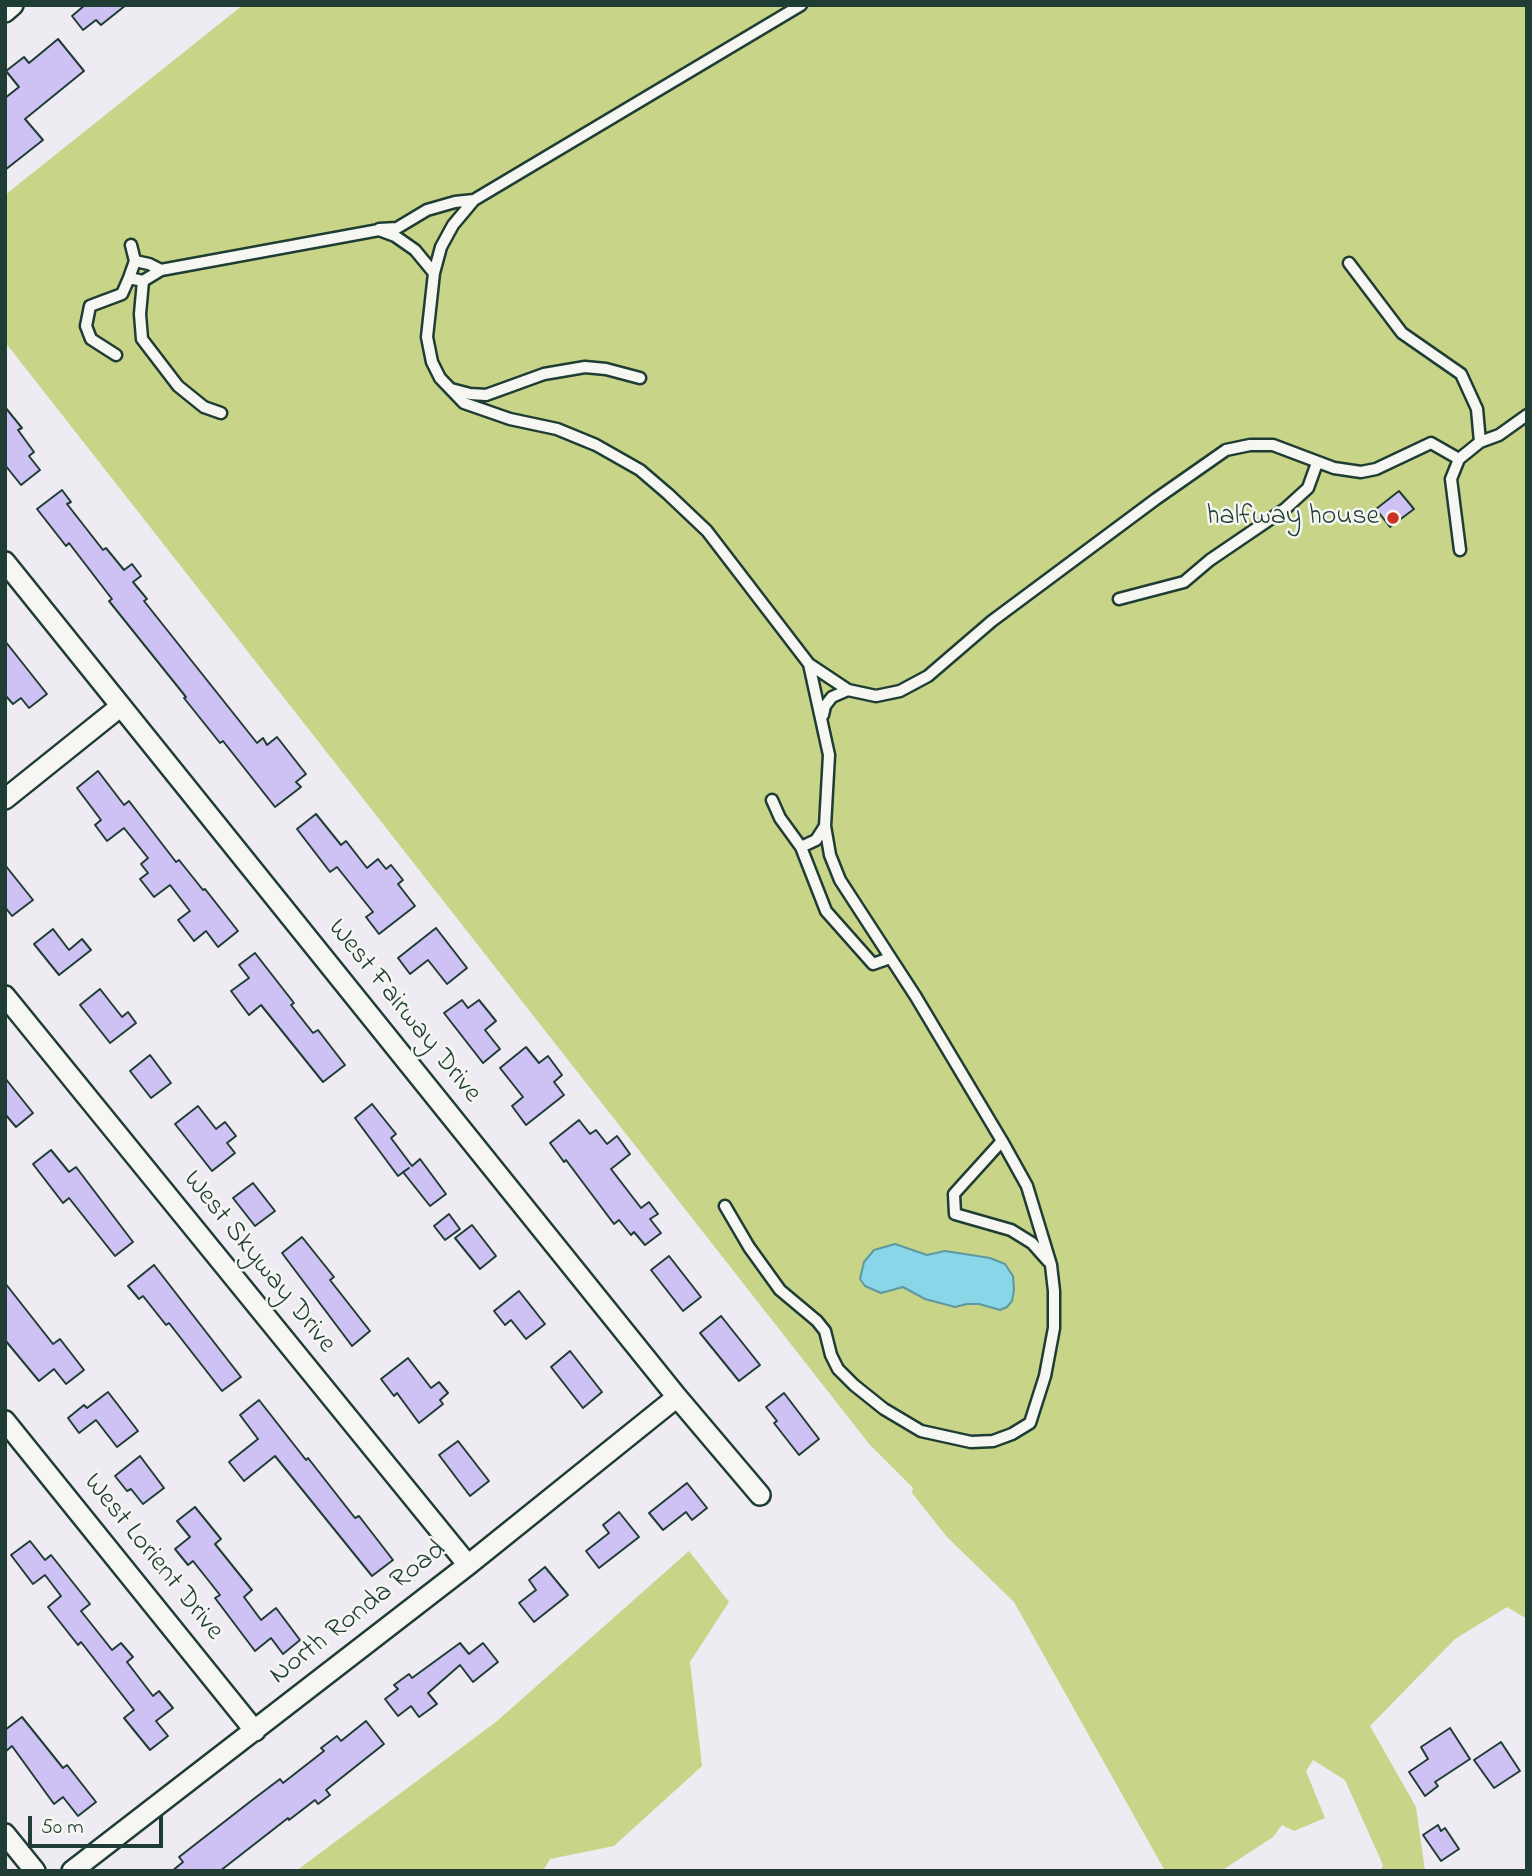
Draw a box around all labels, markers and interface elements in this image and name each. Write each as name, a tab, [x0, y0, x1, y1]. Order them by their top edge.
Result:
place label: halfway house	[1206, 501, 1379, 535]
marker: halfway house	[1385, 510, 1401, 526]
street label: West Fairway Drive	[319, 913, 487, 1111]
street label: West Skyway Drive	[174, 1165, 342, 1361]
street label: West Lorient Drive	[75, 1468, 229, 1648]
street label: North Ronda Road	[264, 1535, 454, 1693]
scale bar	[32, 1802, 166, 1846]
text: 50 m	[41, 1813, 84, 1843]

